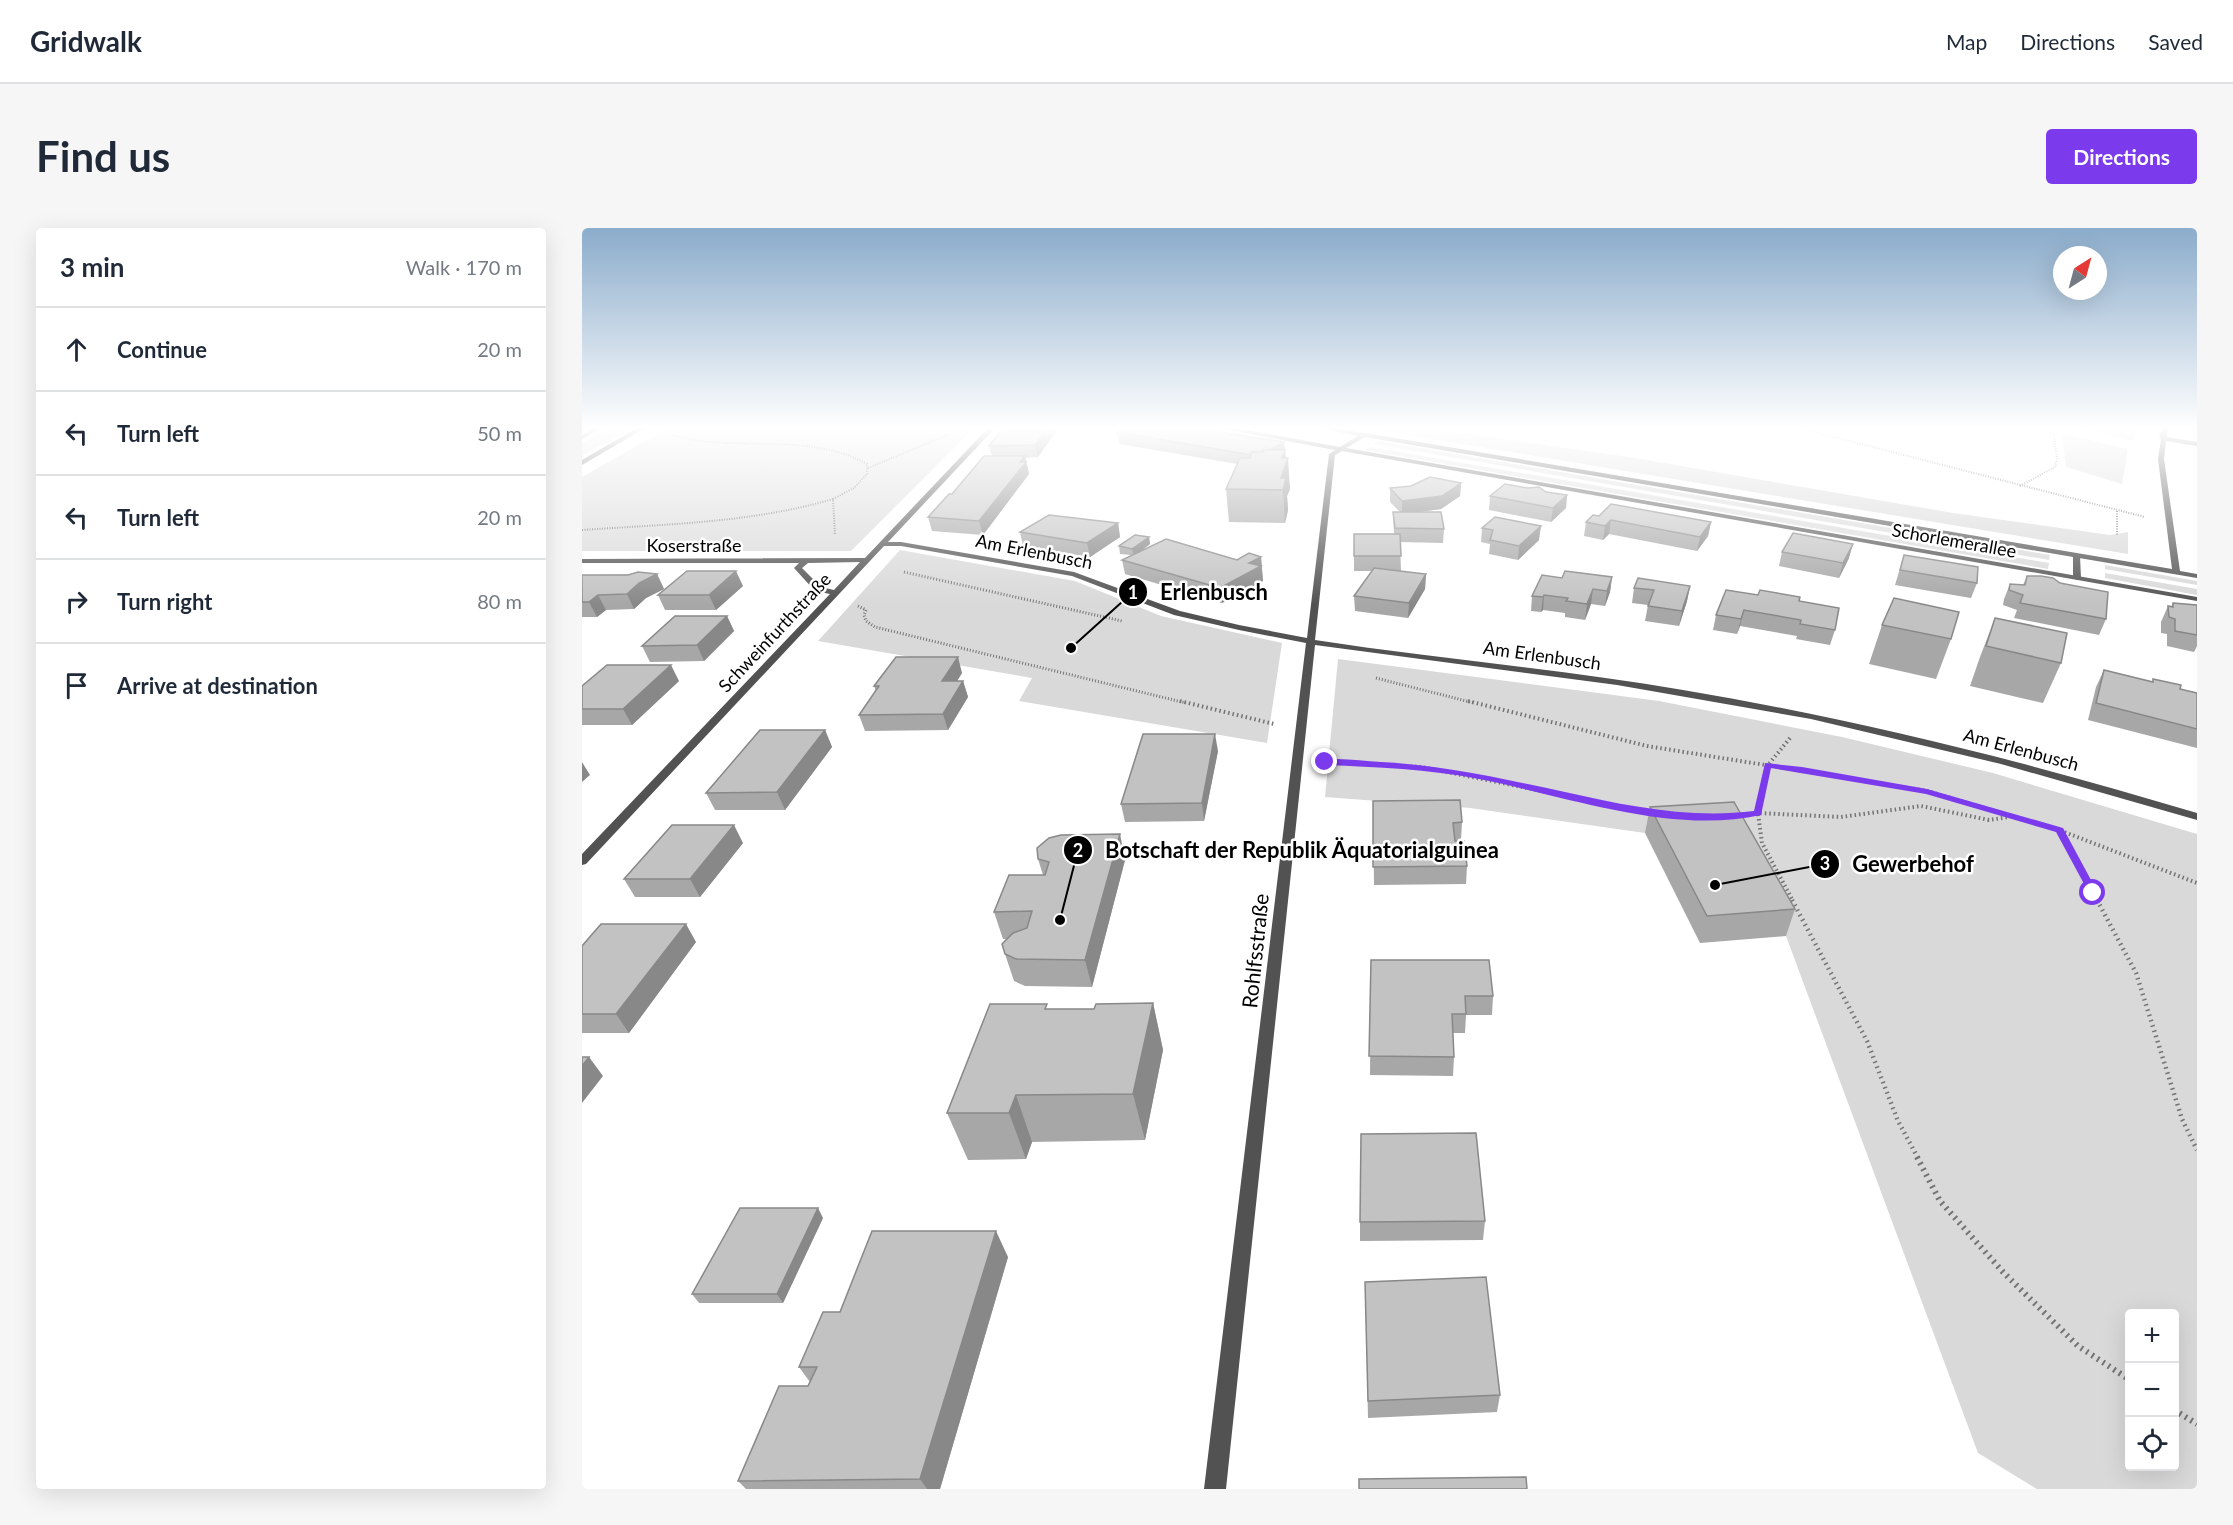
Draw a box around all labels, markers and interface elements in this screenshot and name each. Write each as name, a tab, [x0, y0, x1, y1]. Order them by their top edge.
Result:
text: Gridwalk	[30, 24, 142, 58]
text: Map	[1946, 29, 1987, 54]
text: Directions	[2020, 29, 2115, 54]
text: Saved	[2148, 29, 2203, 54]
button: Directions	[2046, 129, 2197, 184]
text: Find us	[36, 131, 170, 181]
north arrow	[2053, 246, 2107, 300]
text: 3 min	[60, 251, 124, 283]
text: Walk · 170 m	[406, 255, 522, 279]
icon: ahead	[60, 333, 93, 366]
text: Continue	[117, 336, 207, 363]
text: 20 m	[477, 337, 522, 361]
icon: left	[60, 417, 93, 450]
text: Turn left	[117, 420, 199, 447]
text: 50 m	[477, 421, 522, 445]
icon: left	[60, 501, 93, 534]
text: Turn left	[117, 504, 199, 531]
text: 20 m	[477, 505, 522, 529]
street label: Schorlemerallee	[1890, 518, 2018, 562]
street label: Am Erlenbusch	[974, 529, 1095, 573]
street label: Koserstraße	[647, 534, 741, 556]
street label: Schweinfurthstraße	[713, 568, 835, 696]
callout: Erlenbusch	[1118, 572, 1280, 612]
text: Erlenbusch	[1160, 578, 1268, 605]
text: 1	[1128, 581, 1138, 603]
icon: right	[60, 585, 93, 618]
text: Turn right	[117, 588, 212, 615]
text: 80 m	[477, 589, 522, 613]
street label: Am Erlenbusch	[1482, 636, 1602, 674]
icon: arrive	[60, 669, 93, 702]
text: Arrive at destination	[117, 672, 318, 699]
street label: Am Erlenbusch	[1961, 723, 2081, 775]
route end	[1311, 748, 1337, 774]
callout: Botschaft der Republik Äquatorialguinea	[1063, 830, 1512, 870]
text: Botschaft der Republik Äquatorialguinea	[1105, 836, 1499, 863]
text: 2	[1073, 839, 1083, 861]
callout: Gewerbehof	[1810, 844, 1986, 884]
text: Gewerbehof	[1852, 850, 1974, 877]
text: 3	[1820, 852, 1830, 874]
route start	[2079, 879, 2105, 905]
street label: Rohlfsstraße	[1236, 892, 1273, 1009]
map controls	[2125, 1309, 2179, 1471]
button: +	[2125, 1309, 2179, 1363]
button: −	[2125, 1363, 2179, 1417]
button: locate	[2125, 1417, 2179, 1471]

